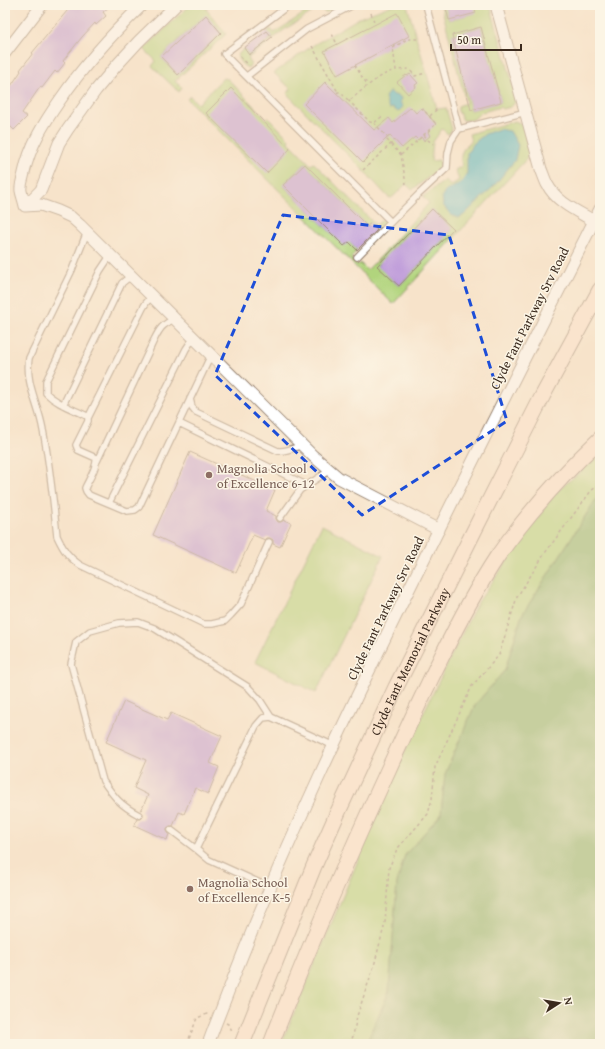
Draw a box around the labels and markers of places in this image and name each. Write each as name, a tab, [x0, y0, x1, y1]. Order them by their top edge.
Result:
place label: Magnolia School of Excellence 6-12	[217, 459, 314, 493]
marker: Magnolia School of Excellence 6-12	[204, 470, 214, 480]
place label: Magnolia School of Excellence K-5	[198, 873, 291, 907]
marker: Magnolia School of Excellence K-5	[185, 884, 195, 894]

